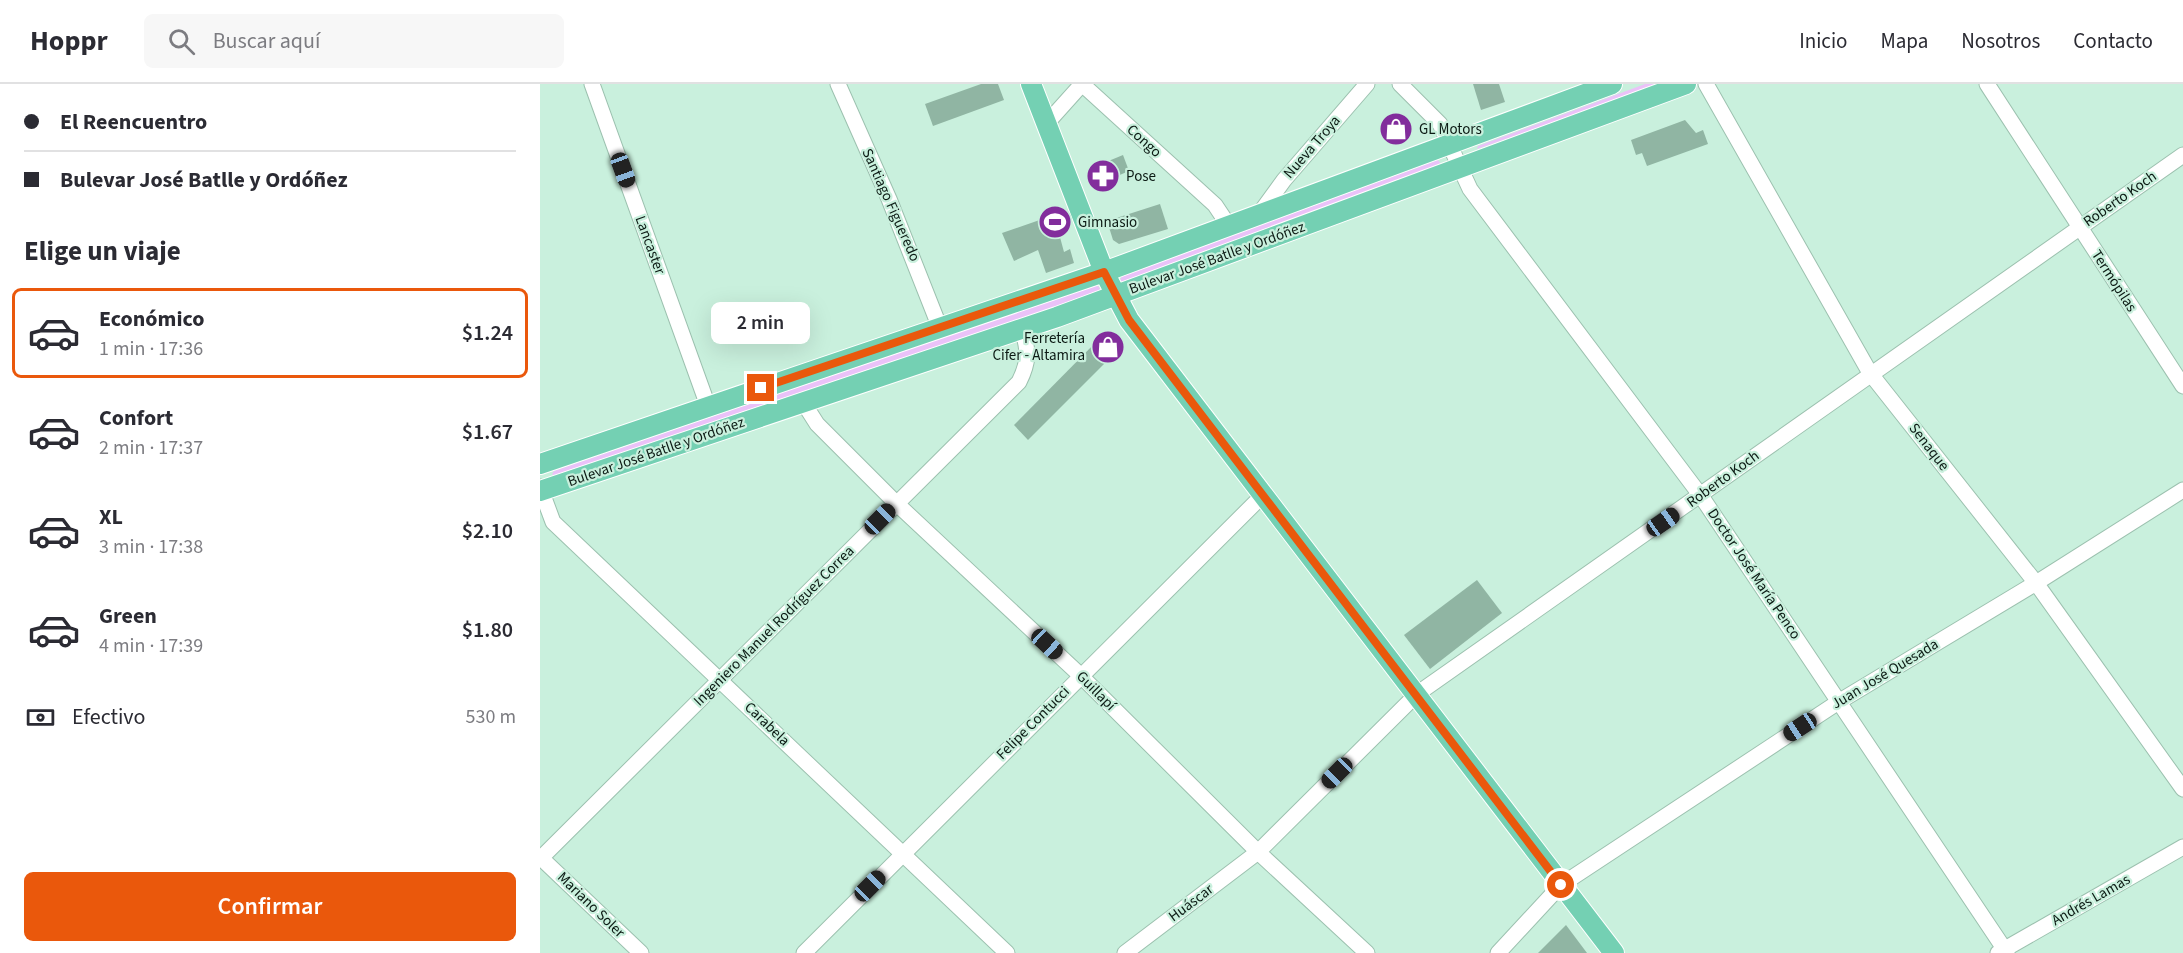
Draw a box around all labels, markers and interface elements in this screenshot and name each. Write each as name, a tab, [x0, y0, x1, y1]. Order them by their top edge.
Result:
search box	[144, 14, 564, 68]
text: Hoppr	[30, 21, 108, 61]
icon: search	[165, 25, 198, 58]
text: Buscar aquí	[213, 25, 320, 57]
text: Inicio	[1799, 26, 1847, 56]
text: Mapa	[1880, 26, 1928, 56]
text: Nosotros	[1961, 26, 2040, 56]
text: Contacto	[2073, 26, 2153, 56]
text: El Reencuentro	[60, 106, 207, 138]
street label: Nueva Troya	[1279, 111, 1345, 183]
shop icon: GL Motors	[1378, 111, 1414, 147]
place label: GL Motors	[1419, 119, 1482, 140]
street label: Congo	[1122, 120, 1166, 162]
street label: Santiago Figueredo	[857, 145, 925, 265]
car	[608, 150, 638, 190]
pharmacy icon: Pose	[1085, 158, 1121, 194]
text: Bulevar José Batlle y Ordóñez	[60, 164, 348, 196]
place label: Pose	[1126, 166, 1156, 187]
street label: Roberto Koch	[2079, 166, 2161, 232]
sports icon: Gimnasio	[1037, 204, 1073, 240]
place label: Gimnasio	[1078, 212, 1137, 233]
street label: Lancaster	[630, 213, 671, 278]
street label: Bulevar José Batlle y Ordóñez	[1126, 216, 1308, 300]
text: Elige un viaje	[24, 232, 181, 271]
street label: Termópilas	[2086, 246, 2142, 316]
callout: 2 min	[712, 301, 810, 343]
text: Económico	[99, 303, 204, 335]
icon: car	[27, 306, 81, 360]
text: 2 min	[737, 309, 784, 337]
text: $1.24	[462, 317, 513, 349]
place label: Ferretería Cifer - Altamira	[992, 328, 1085, 366]
shop icon: Ferretería Cifer - Altamira	[1090, 329, 1126, 365]
text: 1 min · 17:36	[99, 335, 203, 363]
route end	[747, 374, 774, 401]
text: Confort	[99, 402, 173, 434]
icon: car	[27, 405, 81, 459]
street label: Bulevar José Batlle y Ordóñez	[565, 412, 747, 492]
text: $1.67	[462, 416, 513, 448]
street label: Senaque	[1904, 419, 1954, 475]
text: 2 min · 17:37	[99, 434, 203, 462]
street label: Roberto Koch	[1682, 445, 1764, 513]
car	[861, 500, 899, 538]
text: XL	[99, 501, 123, 533]
icon: car	[27, 504, 81, 558]
car	[1643, 504, 1683, 540]
street label: Doctor José María Penco	[1702, 504, 1806, 644]
text: $2.10	[462, 515, 513, 547]
text: 3 min · 17:38	[99, 533, 203, 561]
street label: Ingeniero Manuel Rodríguez Correa	[689, 541, 859, 711]
text: Green	[99, 600, 157, 632]
icon: car	[27, 603, 81, 657]
text: $1.80	[462, 614, 513, 646]
car	[1028, 625, 1066, 663]
text: 4 min · 17:39	[99, 632, 203, 660]
street label: Juan José Quesada	[1828, 634, 1942, 714]
street label: Guillapí	[1071, 666, 1121, 716]
street label: Felipe Contucci	[992, 682, 1074, 764]
street label: Carabela	[740, 697, 794, 751]
icon: cash	[24, 701, 57, 734]
text: Efectivo	[72, 701, 146, 733]
text: 530 m	[466, 703, 516, 731]
car	[1780, 710, 1820, 744]
car	[1318, 754, 1356, 792]
street label: Mariano Soler	[552, 867, 630, 943]
car	[851, 867, 889, 905]
street label: Andrés Lamas	[2048, 869, 2134, 931]
route start	[1547, 871, 1574, 898]
button: Confirmar	[24, 872, 516, 941]
street label: Huáscar	[1164, 879, 1218, 927]

